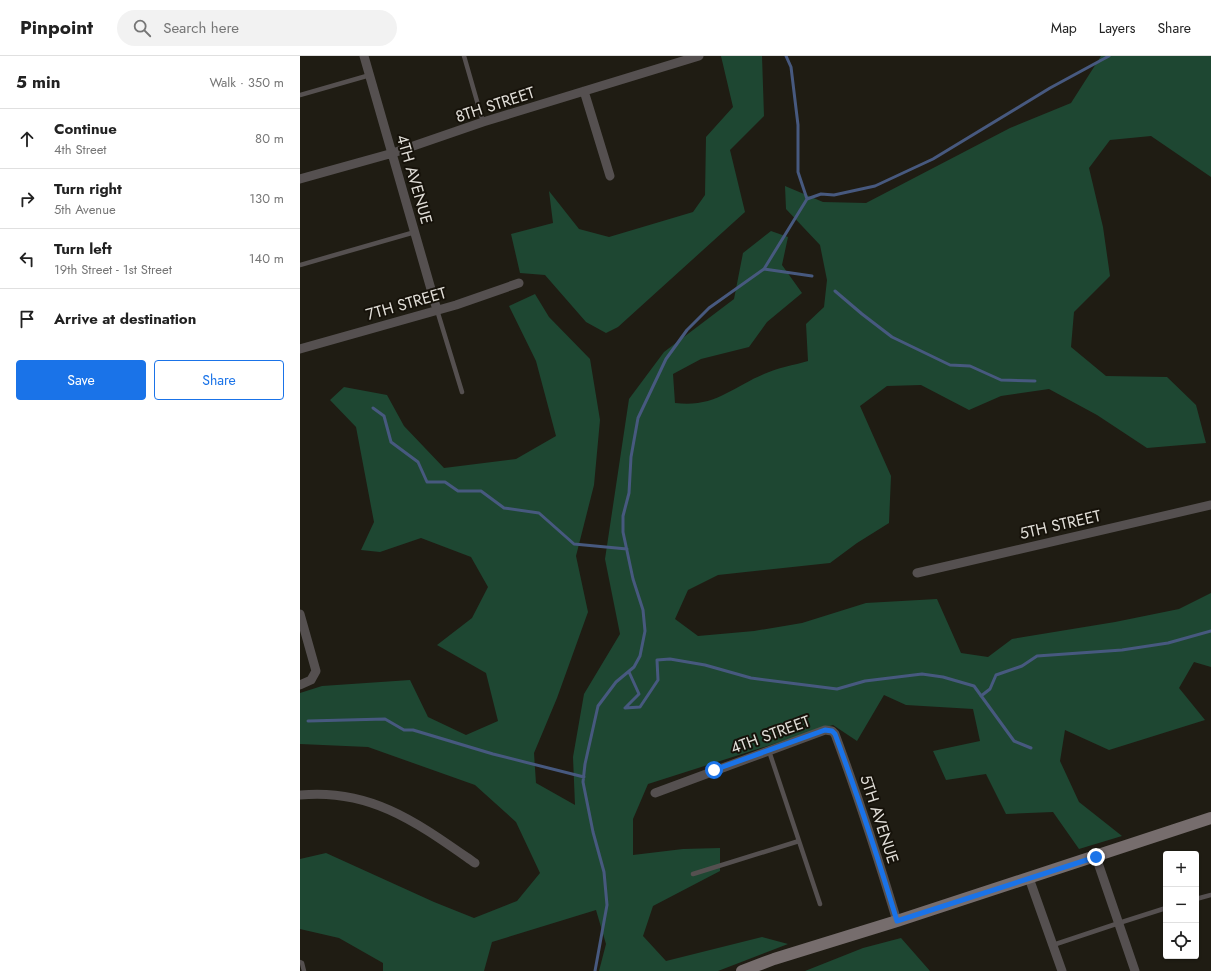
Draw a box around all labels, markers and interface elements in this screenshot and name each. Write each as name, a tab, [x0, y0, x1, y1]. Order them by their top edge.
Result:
search box	[117, 10, 397, 46]
text: Pinpoint	[20, 14, 93, 41]
icon: search	[131, 17, 153, 39]
text: Search here	[163, 17, 239, 39]
text: Map	[1051, 18, 1077, 38]
text: Layers	[1099, 18, 1135, 38]
text: Share	[1157, 18, 1191, 38]
text: 5 min	[16, 70, 60, 94]
text: Walk · 350 m	[209, 73, 284, 92]
street label: 8TH STREET	[453, 81, 538, 128]
text: Continue	[54, 118, 117, 140]
icon: ahead	[16, 128, 38, 150]
text: 80 m	[255, 129, 284, 148]
street label: 4TH AVENUE	[391, 131, 438, 227]
text: 4th Street	[54, 140, 106, 159]
text: Turn right	[54, 178, 122, 200]
icon: right	[16, 188, 38, 210]
text: 130 m	[249, 189, 284, 208]
text: 5th Avenue	[54, 200, 116, 219]
text: Turn left	[54, 238, 112, 260]
icon: left	[16, 248, 38, 270]
text: 140 m	[249, 249, 284, 268]
text: 19th Street - 1st Street	[54, 260, 172, 279]
street label: 7TH STREET	[363, 281, 450, 326]
icon: arrive	[16, 308, 38, 330]
text: Arrive at destination	[54, 308, 196, 330]
button: Save	[16, 360, 146, 400]
button: Share	[154, 360, 284, 400]
street label: 5TH STREET	[1017, 504, 1104, 545]
street label: 4TH STREET	[727, 709, 814, 760]
route start	[705, 761, 723, 779]
street label: 5TH AVENUE	[854, 772, 905, 867]
route end	[1087, 848, 1105, 866]
map controls	[1163, 851, 1199, 959]
button: +	[1163, 851, 1199, 887]
button: −	[1163, 887, 1199, 923]
button: locate	[1163, 923, 1199, 959]

